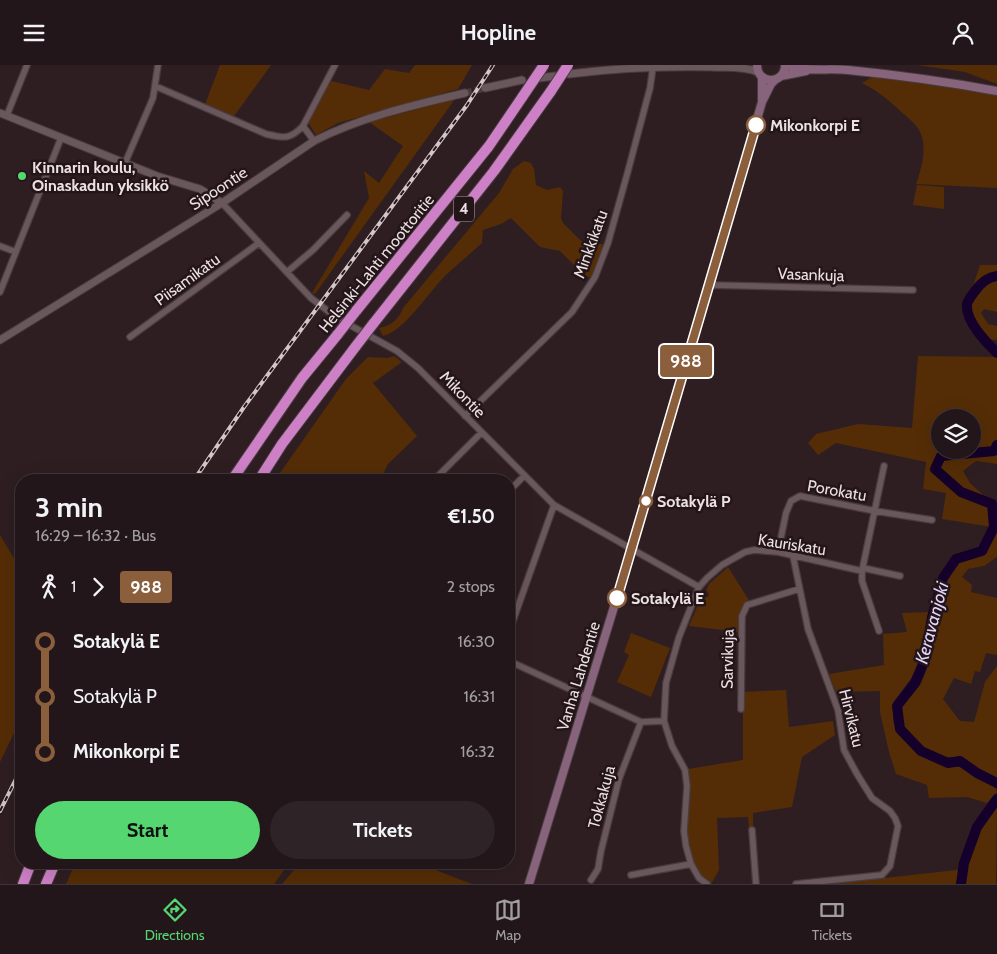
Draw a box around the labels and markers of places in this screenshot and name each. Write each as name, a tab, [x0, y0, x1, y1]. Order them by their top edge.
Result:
marker: Mikonkorpi E	[746, 115, 766, 135]
place label: Mikonkorpi E	[770, 116, 860, 135]
place label: Kinnarin koulu, Oinaskadun yksikkö	[32, 158, 169, 195]
marker: Kinnarin koulu, Oinaskadun yksikkö	[16, 170, 28, 182]
place label: Sotakylä P	[657, 492, 731, 511]
marker: Sotakylä P	[639, 494, 653, 508]
marker: Sotakylä E	[607, 588, 627, 608]
place label: Sotakylä E	[631, 589, 704, 608]

